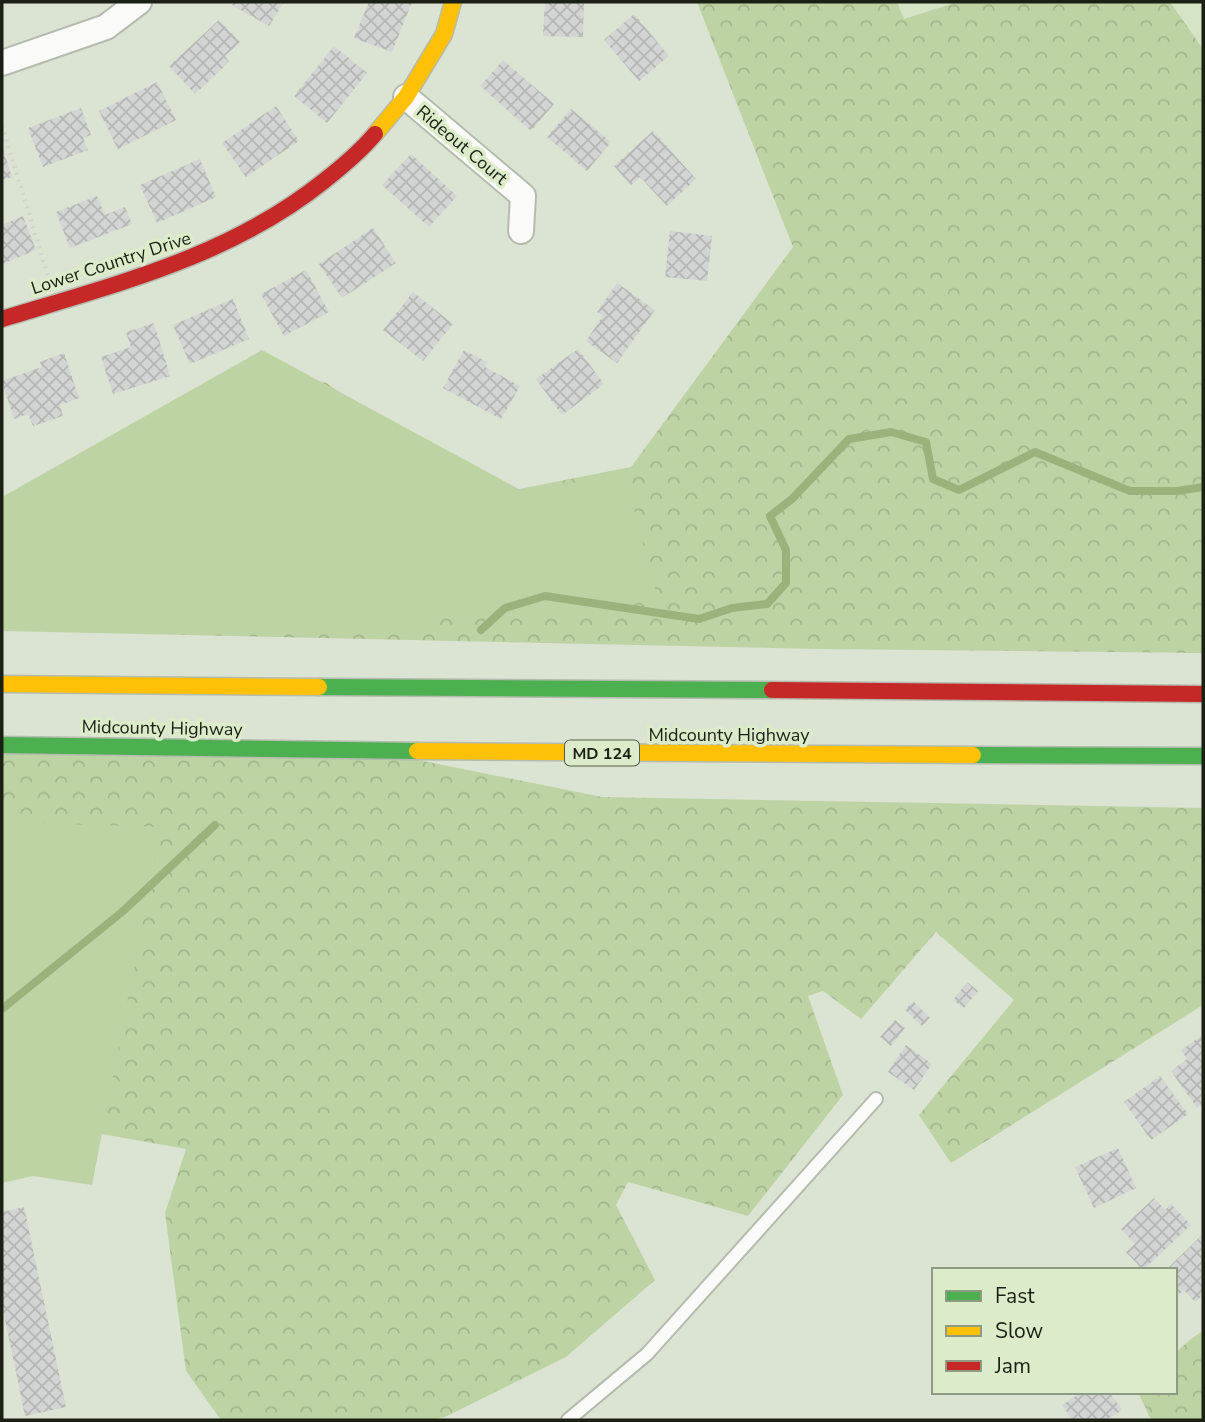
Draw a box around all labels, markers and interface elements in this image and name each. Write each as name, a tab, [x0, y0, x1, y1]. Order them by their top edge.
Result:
street label: Rideout Court	[411, 100, 513, 191]
street label: Lower Country Drive	[28, 226, 194, 300]
street label: Midcounty Highway	[81, 715, 243, 741]
street label: Midcounty Highway	[648, 723, 810, 747]
road number: MD 124	[565, 740, 639, 766]
legend	[932, 1268, 1177, 1394]
text: Fast	[995, 1282, 1035, 1310]
text: Slow	[995, 1317, 1044, 1345]
text: Jam	[994, 1352, 1031, 1380]

